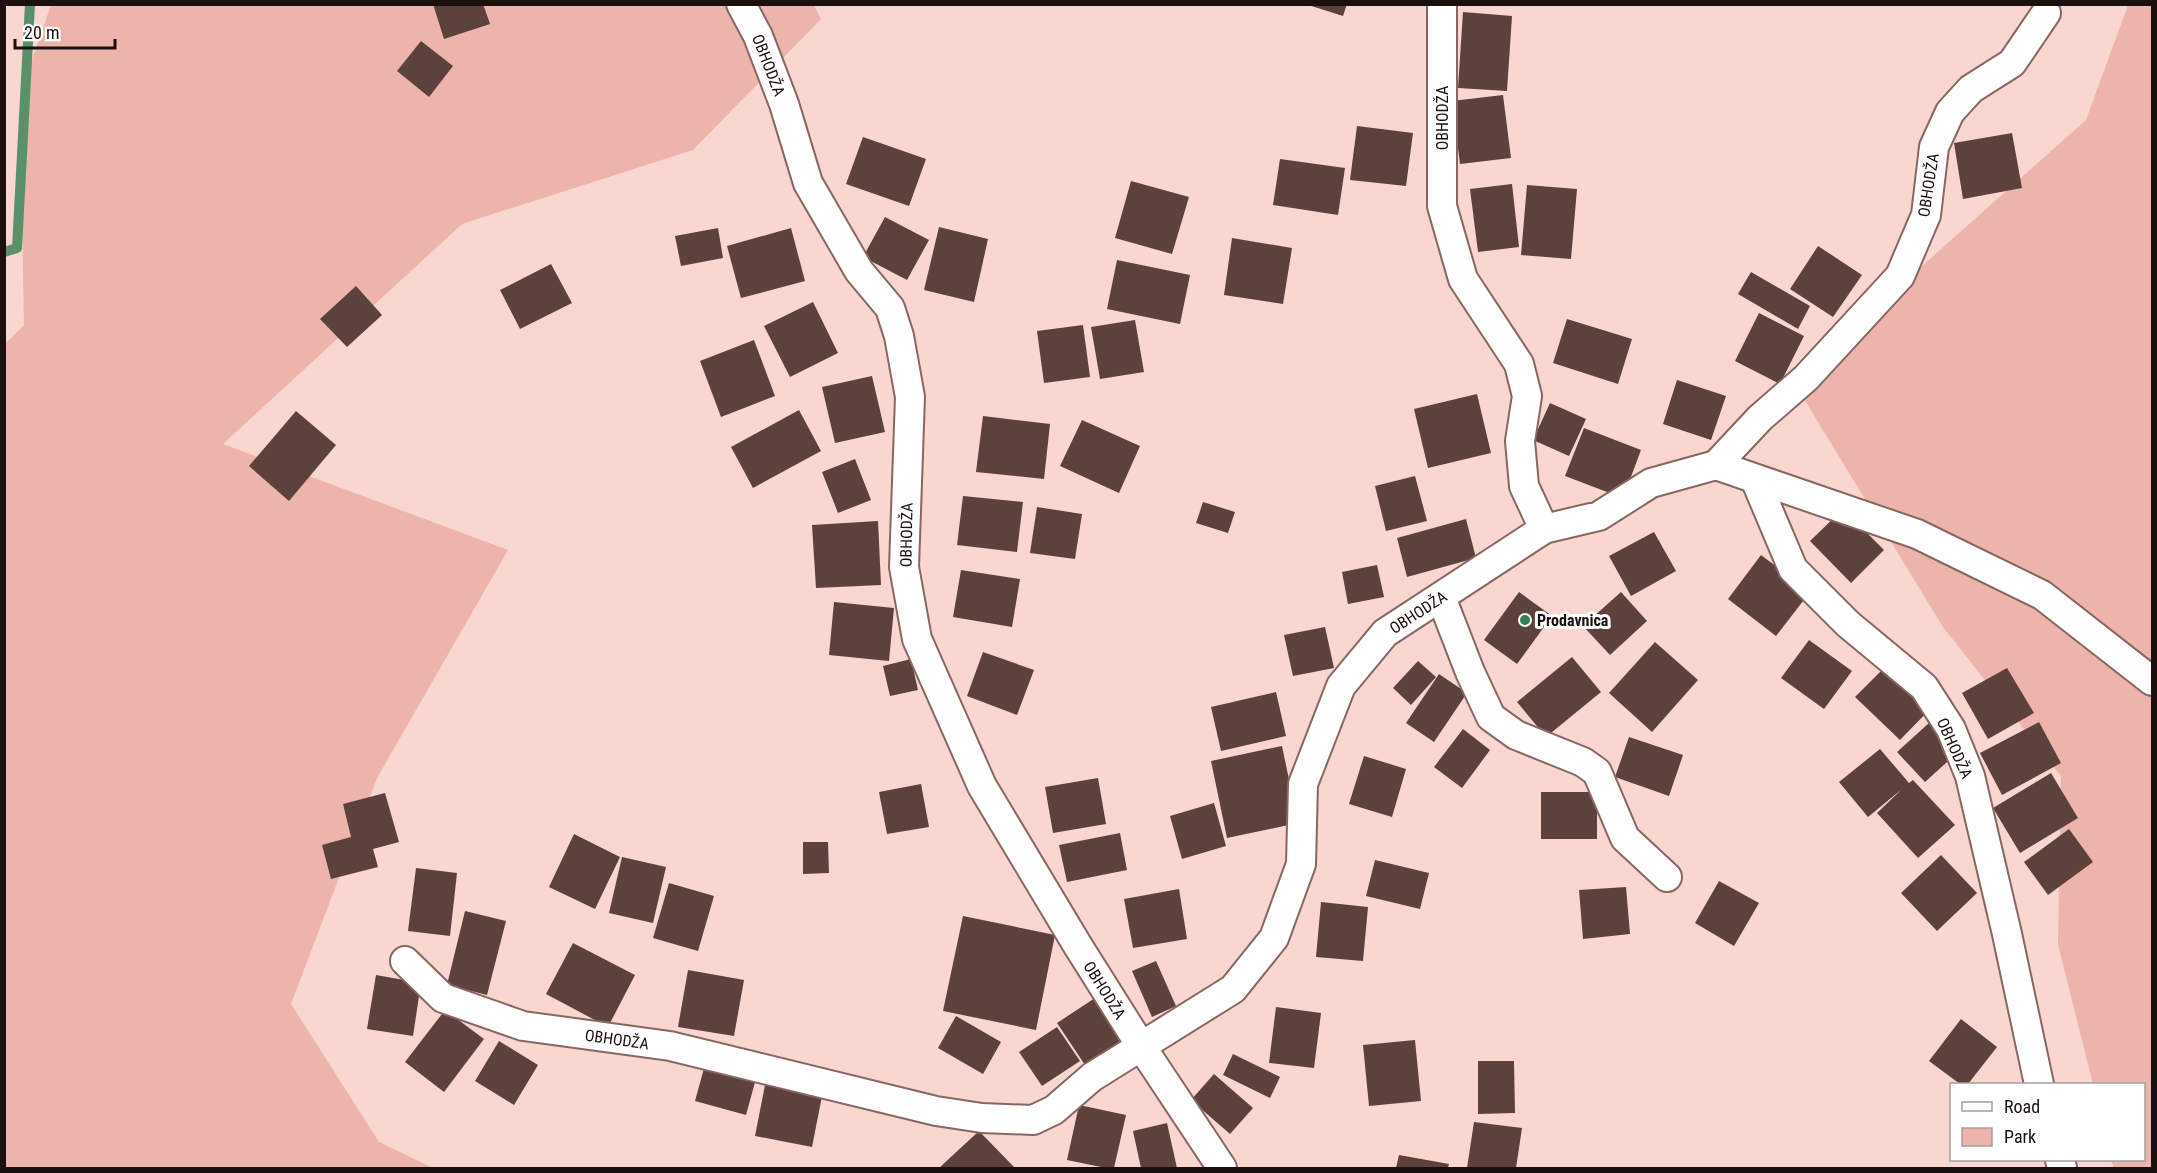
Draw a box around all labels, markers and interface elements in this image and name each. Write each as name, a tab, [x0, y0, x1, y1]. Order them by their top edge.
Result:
scale bar	[15, 12, 116, 50]
text: 20 m	[24, 22, 59, 43]
street label: OBHODŽA	[748, 32, 789, 99]
street label: OBHODŽA	[1433, 86, 1452, 150]
street label: OBHODŽA	[1914, 152, 1943, 218]
street label: OBHODŽA	[896, 503, 917, 567]
street label: OBHODŽA	[1386, 587, 1451, 638]
place label: Prodavnica	[1537, 611, 1609, 630]
marker: Prodavnica	[1518, 613, 1532, 627]
street label: OBHODŽA	[1933, 715, 1976, 782]
street label: OBHODŽA	[1079, 958, 1130, 1023]
street label: OBHODŽA	[584, 1026, 650, 1053]
legend	[1950, 1083, 2145, 1161]
text: Road	[2004, 1096, 2040, 1117]
text: Park	[2004, 1126, 2036, 1147]

